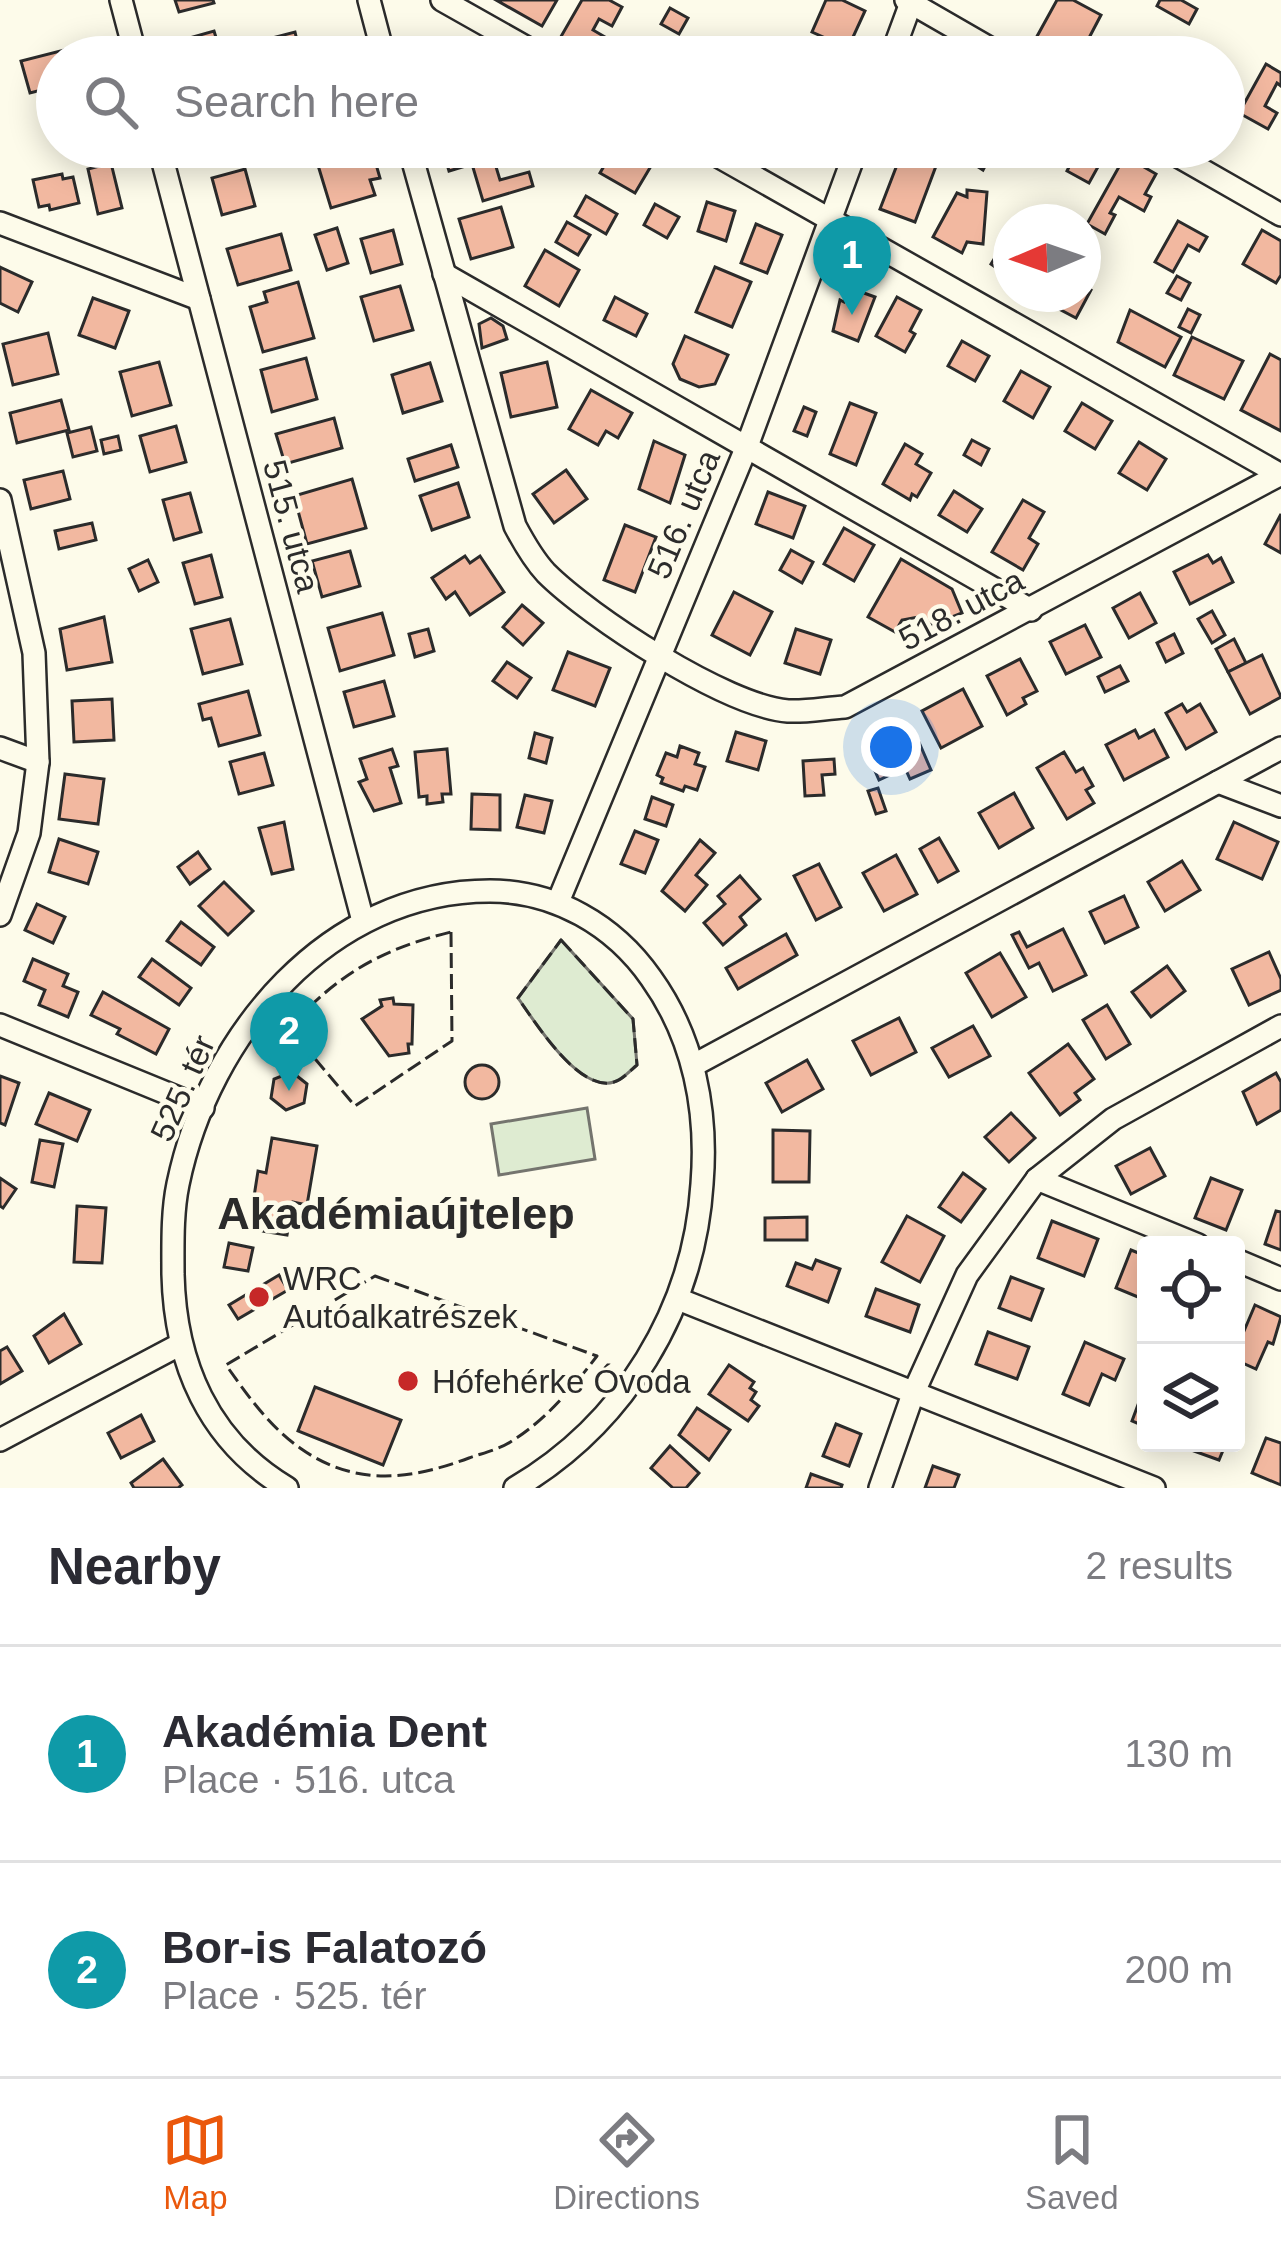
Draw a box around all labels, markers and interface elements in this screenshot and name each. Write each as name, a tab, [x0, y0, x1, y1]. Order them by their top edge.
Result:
search box	[36, 36, 1245, 168]
icon: search	[78, 69, 144, 135]
text: Search here	[174, 76, 419, 127]
north arrow	[993, 204, 1101, 312]
pin: 1	[813, 216, 891, 315]
street label: 516. utca	[640, 444, 727, 584]
street label: 515. utca	[256, 456, 327, 597]
street label: 518. utca	[893, 561, 1030, 658]
your location	[861, 717, 921, 777]
pin: 2	[250, 992, 328, 1091]
street label: 525. tér	[143, 1030, 222, 1147]
district label: Akadémiaújtelep	[217, 1188, 575, 1239]
map controls	[1137, 1236, 1245, 1452]
button: locate	[1137, 1236, 1245, 1344]
place label: WRC Autóalkatrészek	[283, 1260, 518, 1335]
marker: WRC Autóalkatrészek	[246, 1284, 272, 1310]
button: layers	[1137, 1344, 1245, 1452]
place label: Hófehérke Óvoda	[432, 1363, 691, 1400]
marker: Hófehérke Óvoda	[395, 1368, 421, 1394]
text: Nearby	[48, 1538, 221, 1595]
text: 2 results	[1086, 1544, 1233, 1587]
text: Akadémia Dent	[162, 1706, 487, 1757]
text: 1	[76, 1732, 98, 1775]
text: 130 m	[1125, 1732, 1233, 1775]
text: Place · 516. utca	[162, 1758, 455, 1801]
text: Bor-is Falatozó	[162, 1922, 487, 1973]
text: 2	[76, 1948, 98, 1991]
text: 200 m	[1125, 1948, 1233, 1991]
text: Place · 525. tér	[162, 1974, 426, 2017]
tab: Map	[162, 2107, 228, 2217]
tab: Directions	[553, 2107, 700, 2217]
tab: Saved	[1025, 2107, 1119, 2217]

